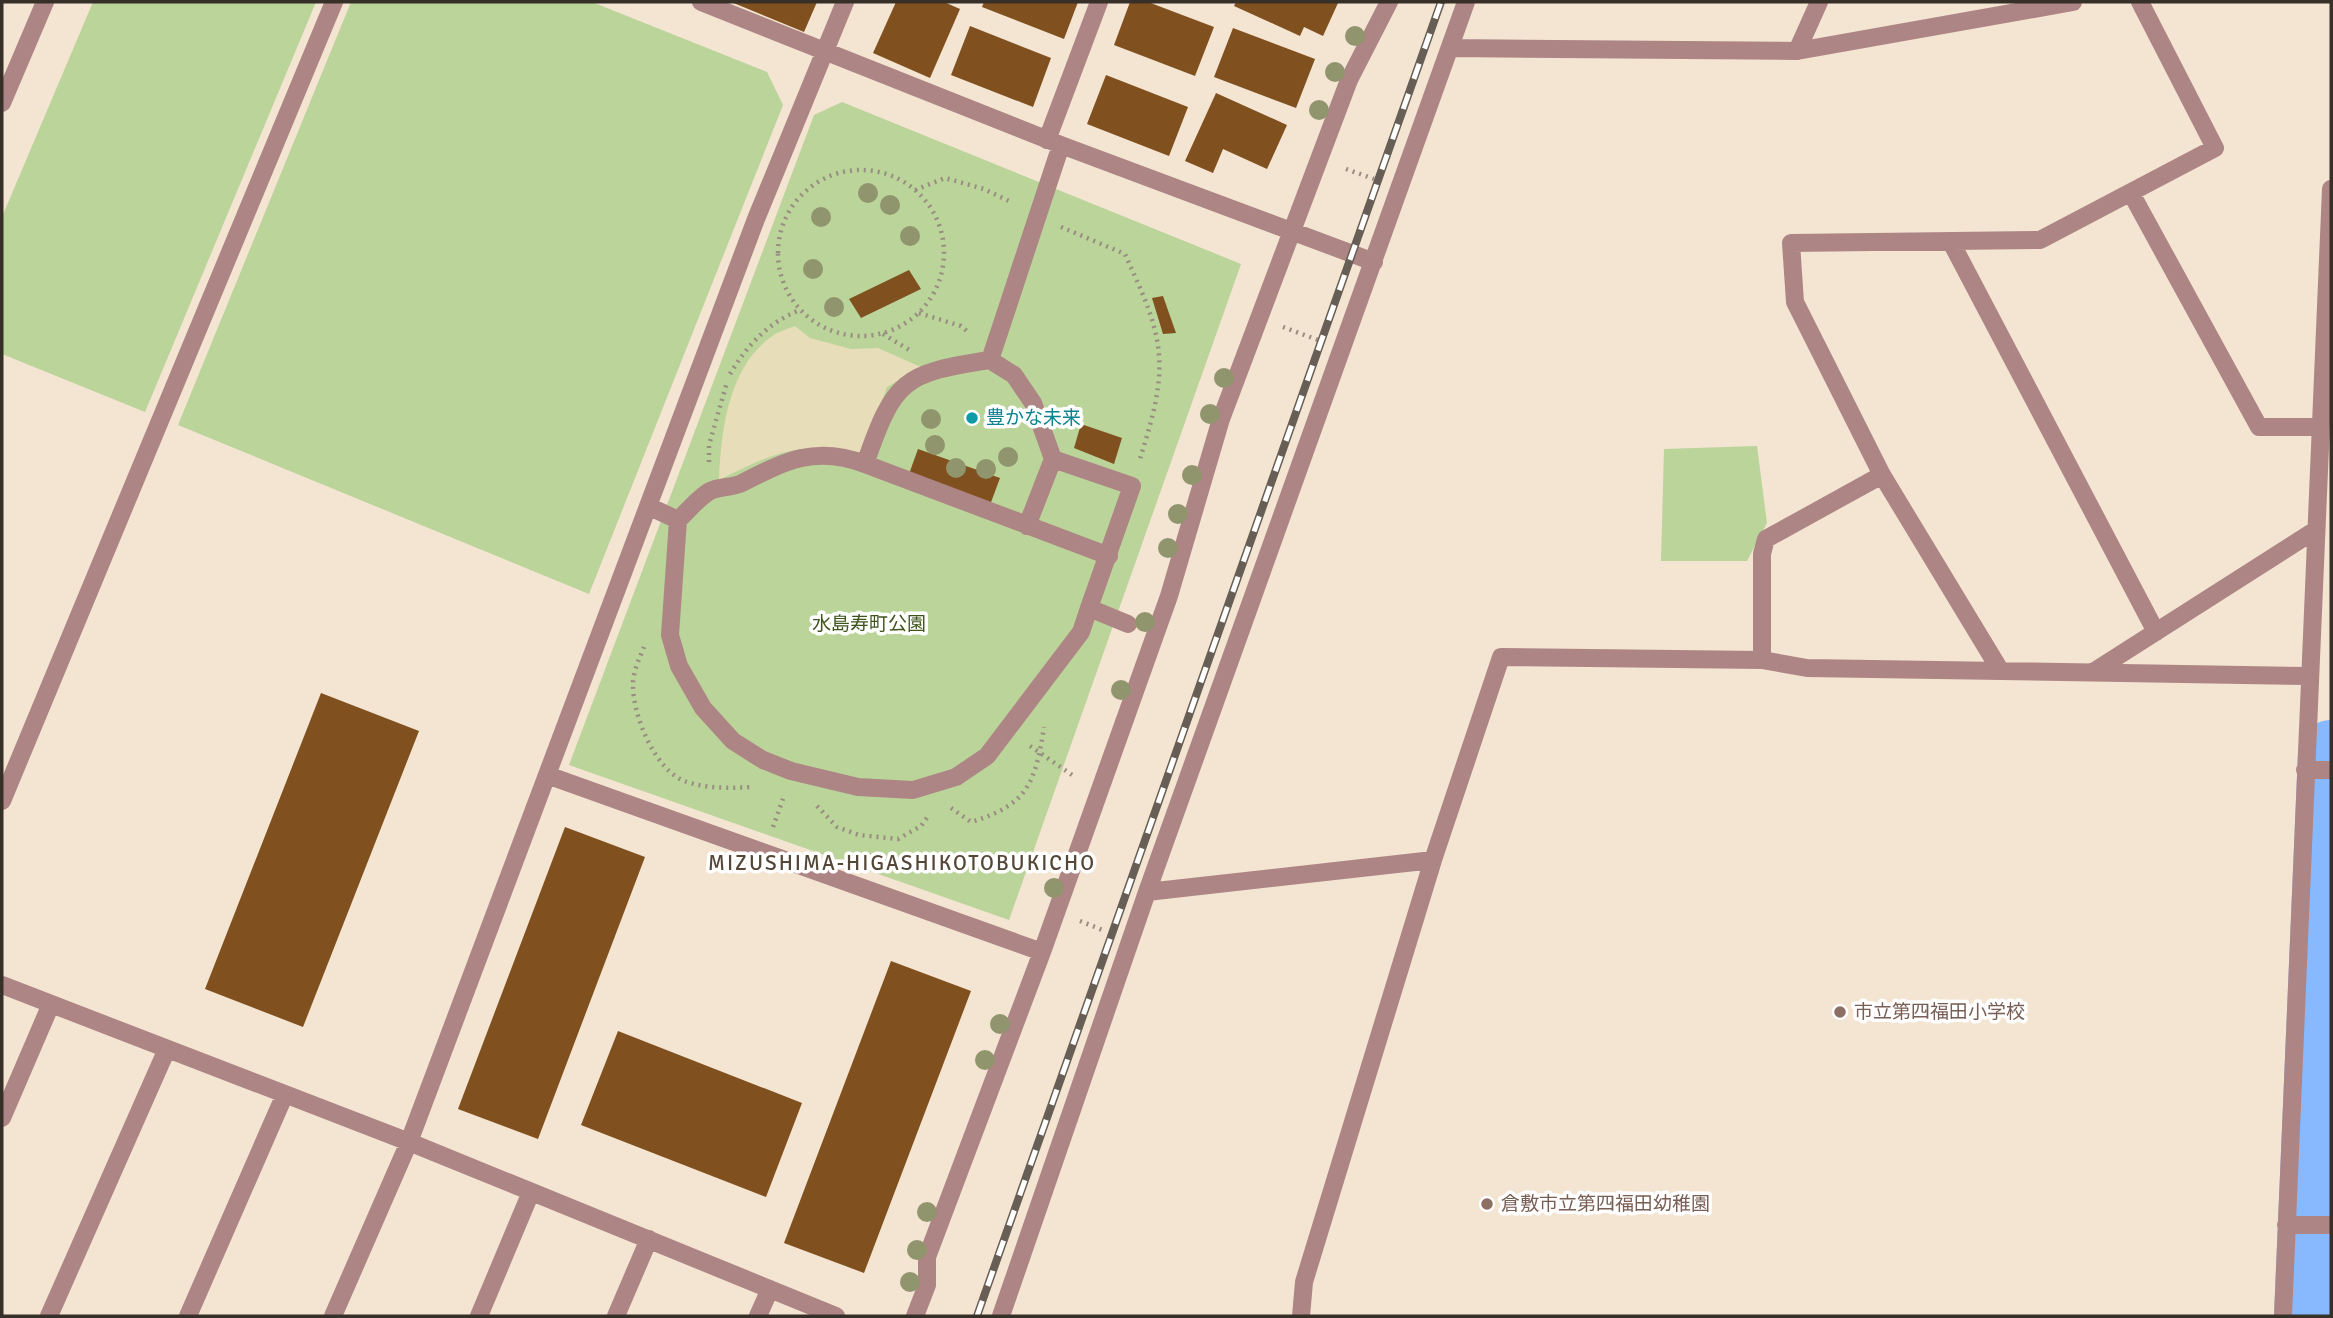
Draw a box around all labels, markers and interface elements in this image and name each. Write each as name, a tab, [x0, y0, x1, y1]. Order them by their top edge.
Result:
place label: 豊かな未来	[986, 406, 1081, 430]
marker: 豊かな未来	[964, 410, 980, 426]
park label: 水島寿町公園	[812, 612, 926, 636]
district label: MIZUSHIMA-HIGASHIKOTOBUKICHO	[708, 850, 1096, 876]
place label: 市立第四福田小学校	[1854, 1000, 2025, 1024]
marker: 市立第四福田小学校	[1832, 1004, 1848, 1020]
place label: 倉敷市立第四福田幼稚園	[1501, 1192, 1710, 1216]
marker: 倉敷市立第四福田幼稚園	[1479, 1196, 1495, 1212]

